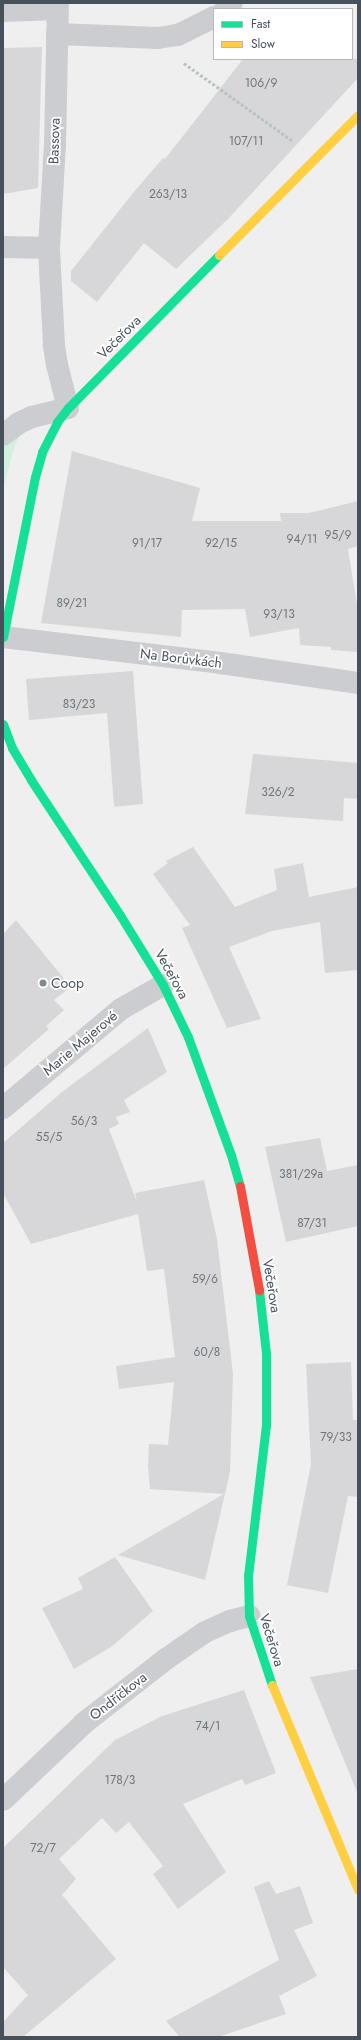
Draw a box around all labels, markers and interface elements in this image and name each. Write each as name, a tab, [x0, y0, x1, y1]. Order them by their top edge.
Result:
legend	[213, 8, 353, 60]
text: Fast	[251, 15, 270, 33]
text: Slow	[251, 35, 275, 53]
house number: 106/9	[245, 77, 277, 91]
street label: Bassova	[45, 118, 63, 164]
house number: 107/11	[229, 135, 263, 149]
house number: 263/13	[149, 188, 187, 202]
street label: Večeřova	[94, 312, 144, 362]
house number: 95/9	[325, 529, 351, 543]
house number: 94/11	[287, 533, 317, 547]
house number: 91/17	[132, 537, 162, 551]
house number: 92/15	[205, 537, 237, 551]
house number: 89/21	[56, 597, 88, 611]
house number: 93/13	[263, 608, 295, 622]
street label: Na Borůvkách	[139, 645, 223, 671]
house number: 83/23	[63, 698, 95, 712]
house number: 326/2	[261, 786, 295, 800]
street label: Večeřova	[152, 946, 192, 1002]
place label: Coop	[51, 975, 84, 991]
marker: Coop	[38, 978, 48, 988]
street label: Marie Majerové	[39, 1007, 121, 1079]
house number: 56/3	[71, 1115, 97, 1129]
house number: 55/5	[36, 1131, 62, 1145]
house number: 381/29a	[279, 1168, 323, 1182]
house number: 87/31	[297, 1217, 327, 1231]
street label: Večeřova	[259, 1258, 285, 1314]
house number: 59/6	[192, 1273, 218, 1287]
house number: 60/8	[194, 1346, 220, 1360]
house number: 79/33	[320, 1431, 352, 1445]
street label: Večeřova	[256, 1612, 288, 1668]
street label: Ondříčkova	[86, 1669, 150, 1723]
house number: 74/1	[196, 1720, 220, 1734]
house number: 178/3	[105, 1774, 135, 1788]
house number: 72/7	[30, 1842, 56, 1856]

